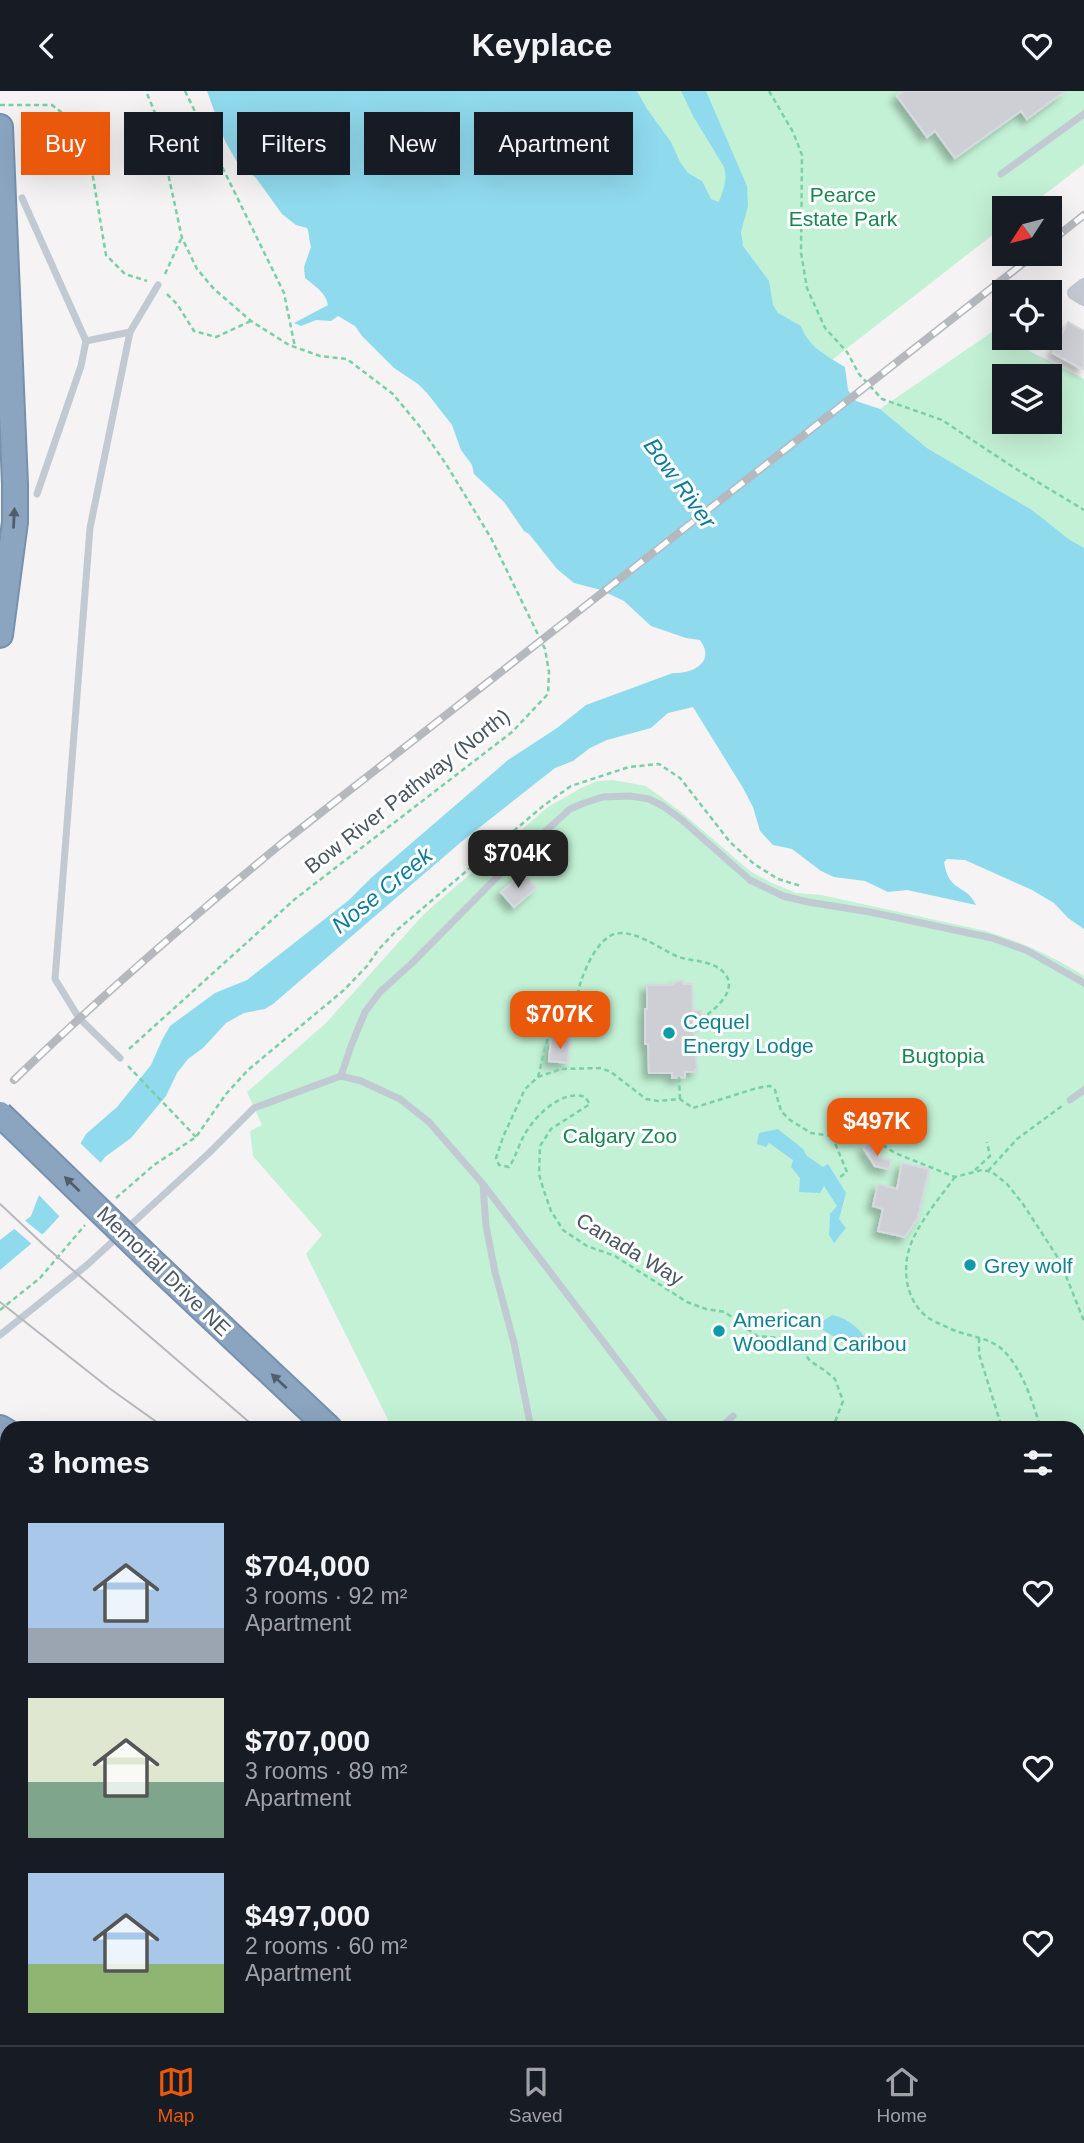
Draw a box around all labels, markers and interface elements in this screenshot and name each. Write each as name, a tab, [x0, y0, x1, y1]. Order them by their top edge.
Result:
icon: back	[28, 27, 66, 65]
text: Keyplace	[472, 27, 612, 63]
icon: heart	[1018, 27, 1056, 65]
chip: Buy	[21, 112, 110, 175]
chip: Rent	[124, 112, 223, 175]
chip: Filters	[237, 112, 350, 175]
chip: New	[364, 112, 460, 175]
chip: Apartment	[474, 112, 633, 175]
park label: Pearce Estate Park	[789, 183, 898, 230]
north arrow	[992, 196, 1062, 266]
map controls	[992, 196, 1062, 434]
button: locate	[992, 280, 1062, 350]
button: layers	[992, 364, 1062, 434]
water label: Bow River	[639, 433, 722, 534]
one-way arrow	[9, 507, 20, 529]
street label: Bow River Pathway (North)	[300, 704, 514, 878]
pin: $704K	[469, 831, 567, 890]
text: $704K	[484, 840, 552, 866]
water label: Nose Creek	[327, 841, 439, 938]
pin: $707K	[511, 991, 609, 1051]
text: $707K	[526, 1001, 594, 1027]
place label: Cequel Energy Lodge	[683, 1010, 814, 1057]
marker: Cequel Energy Lodge	[661, 1025, 677, 1041]
park label: Bugtopia	[902, 1044, 985, 1067]
pin: $497K	[828, 1098, 926, 1158]
text: $497K	[843, 1108, 911, 1134]
park label: Calgary Zoo	[563, 1124, 677, 1147]
one-way arrow	[64, 1176, 81, 1192]
street label: Memorial Drive NE	[93, 1202, 235, 1340]
street label: Canada Way	[572, 1208, 688, 1290]
place label: Grey wolf	[984, 1254, 1073, 1277]
marker: Grey wolf	[962, 1257, 978, 1273]
place label: American Woodland Caribou	[733, 1308, 907, 1355]
marker: American Woodland Caribou	[711, 1323, 727, 1339]
one-way arrow	[271, 1374, 288, 1390]
icon: filters	[1019, 1444, 1057, 1482]
text: 3 homes	[28, 1446, 150, 1479]
text: $704,000	[245, 1549, 370, 1582]
icon: home	[84, 1551, 168, 1635]
icon: heart	[1019, 1574, 1057, 1612]
text: 3 rooms · 92 m²	[245, 1583, 407, 1609]
text: Apartment	[245, 1610, 351, 1636]
text: $707,000	[245, 1724, 370, 1757]
icon: home	[84, 1726, 168, 1810]
icon: heart	[1019, 1749, 1057, 1787]
text: 3 rooms · 89 m²	[245, 1758, 407, 1784]
text: Apartment	[245, 1785, 351, 1811]
text: $497,000	[245, 1899, 370, 1932]
icon: home	[84, 1901, 168, 1985]
icon: heart	[1019, 1924, 1057, 1962]
text: 2 rooms · 60 m²	[245, 1933, 407, 1959]
text: Apartment	[245, 1960, 351, 1986]
tab: Map	[157, 2063, 195, 2127]
tab: Saved	[509, 2063, 563, 2127]
tab: Home	[876, 2063, 927, 2127]

